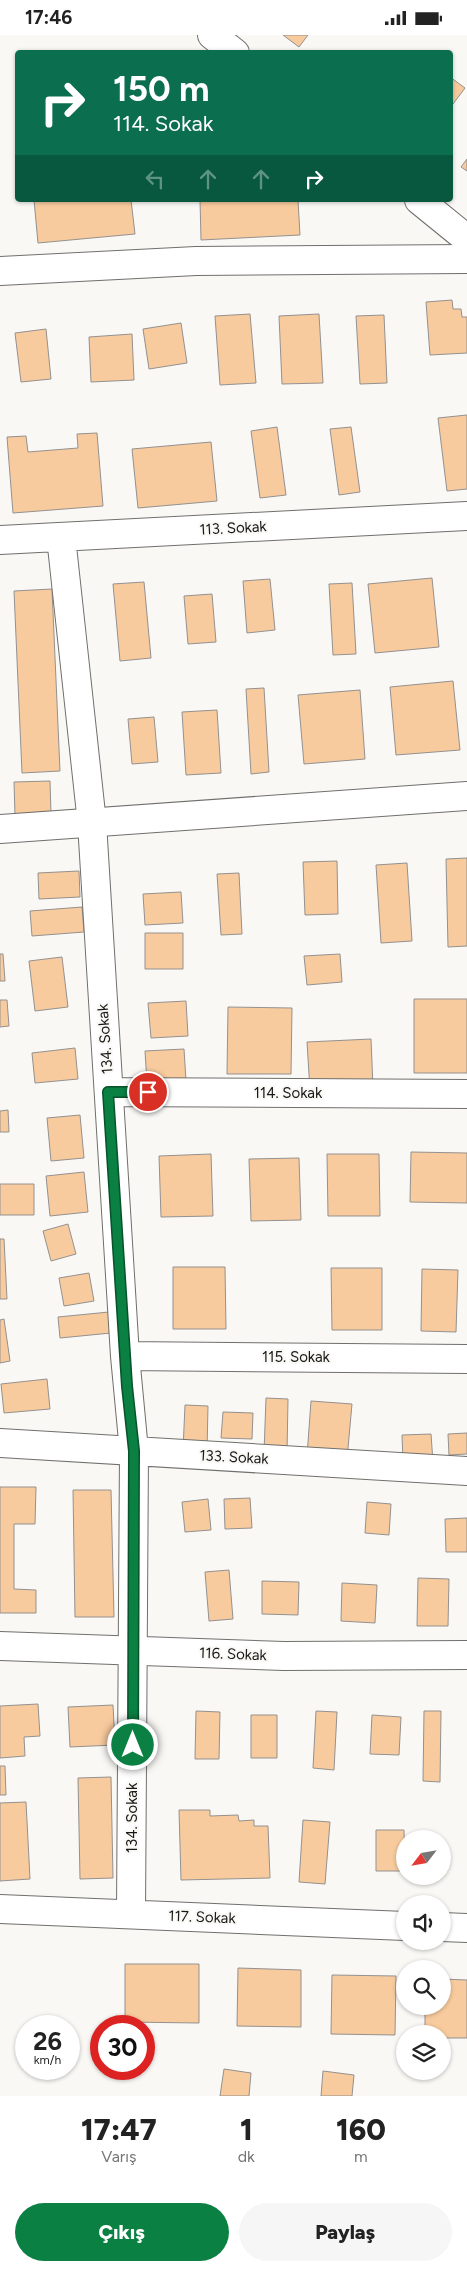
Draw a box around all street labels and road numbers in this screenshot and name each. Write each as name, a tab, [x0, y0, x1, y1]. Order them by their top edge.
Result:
street label: 113. Sokak	[199, 517, 268, 539]
street label: 134. Sokak	[94, 1003, 116, 1075]
street label: 114. Sokak	[254, 1084, 323, 1102]
street label: 115. Sokak	[262, 1348, 331, 1366]
street label: 133. Sokak	[199, 1446, 270, 1468]
street label: 116. Sokak	[199, 1644, 268, 1664]
street label: 134. Sokak	[123, 1782, 141, 1853]
street label: 117. Sokak	[168, 1907, 237, 1927]

